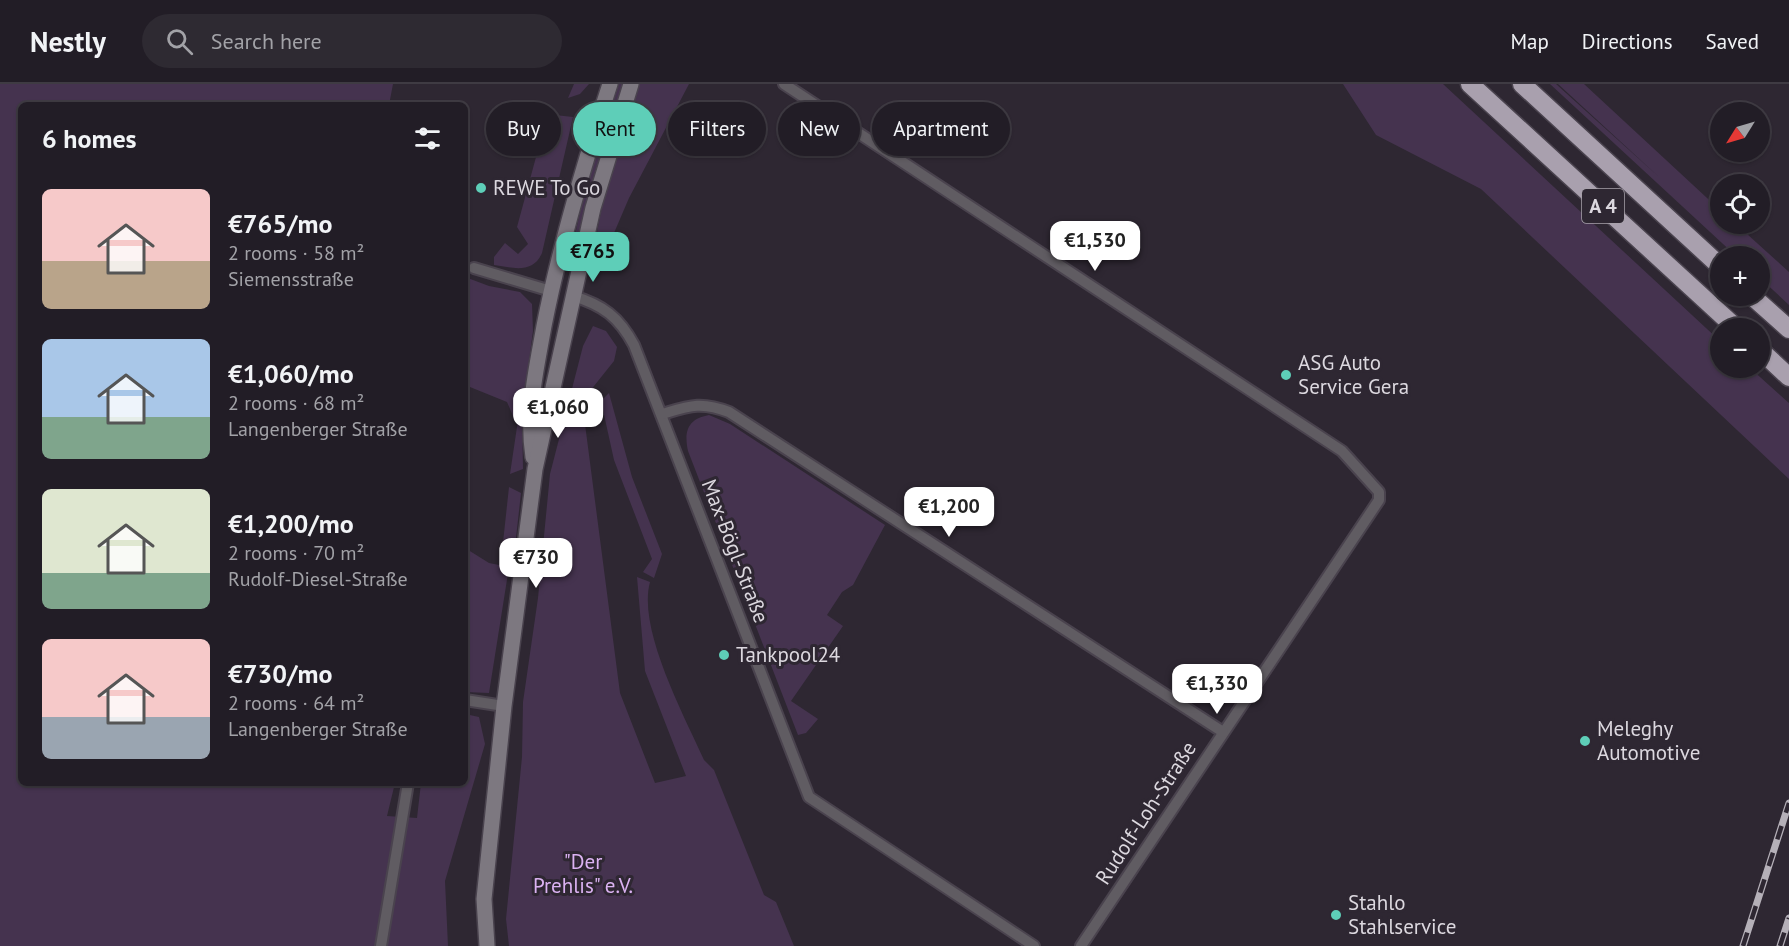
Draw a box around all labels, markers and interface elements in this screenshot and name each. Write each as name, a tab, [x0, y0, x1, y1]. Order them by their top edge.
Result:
search box	[142, 14, 562, 68]
text: Nestly	[30, 23, 106, 60]
icon: search	[163, 25, 196, 58]
text: Search here	[211, 27, 322, 55]
text: Map	[1510, 28, 1549, 55]
text: Directions	[1582, 28, 1673, 55]
text: Saved	[1706, 28, 1759, 55]
chip: Buy	[486, 102, 561, 156]
chip: Rent	[573, 102, 656, 156]
chip: Filters	[668, 102, 766, 156]
chip: New	[778, 102, 860, 156]
chip: Apartment	[872, 102, 1010, 156]
north arrow	[1710, 102, 1770, 162]
map controls	[1710, 102, 1770, 378]
text: 6 homes	[42, 122, 137, 155]
icon: filters	[411, 122, 444, 155]
place label: REWE To Go	[493, 174, 600, 201]
button: locate	[1710, 174, 1770, 234]
marker: REWE To Go	[474, 181, 488, 195]
road number: A 4	[1582, 189, 1624, 223]
text: €765/mo	[228, 207, 332, 240]
icon: home	[90, 213, 162, 285]
pin: €1,530	[1046, 221, 1144, 272]
text: €1,530	[1064, 227, 1126, 253]
pin: €765	[557, 232, 629, 283]
text: €765	[570, 238, 616, 264]
text: 2 rooms · 58 m²	[228, 240, 364, 266]
button: +	[1710, 246, 1770, 306]
text: Siemensstraße	[228, 266, 354, 292]
button: −	[1710, 318, 1770, 378]
place label: ASG Auto Service Gera	[1298, 349, 1409, 400]
text: €1,060/mo	[228, 357, 354, 390]
icon: home	[90, 363, 162, 435]
marker: ASG Auto Service Gera	[1279, 368, 1293, 382]
pin: €1,060	[509, 388, 607, 439]
text: 2 rooms · 68 m²	[228, 390, 364, 416]
text: €1,060	[527, 394, 589, 420]
text: Langenberger Straße	[228, 416, 408, 442]
street label: Max-Bögl-Straße	[696, 475, 775, 627]
pin: €1,200	[900, 487, 998, 538]
text: €1,200	[918, 493, 980, 519]
text: €1,200/mo	[228, 507, 354, 540]
icon: home	[90, 513, 162, 585]
pin: €730	[500, 538, 572, 589]
text: 2 rooms · 70 m²	[228, 540, 364, 566]
text: €730	[513, 544, 559, 570]
text: Rudolf-Diesel-Straße	[228, 566, 408, 592]
place label: Tankpool24	[736, 641, 840, 668]
marker: Tankpool24	[717, 648, 731, 662]
text: €730/mo	[228, 657, 332, 690]
icon: home	[90, 663, 162, 735]
pin: €1,330	[1168, 664, 1266, 715]
text: €1,330	[1186, 670, 1248, 696]
text: 2 rooms · 64 m²	[228, 690, 364, 716]
place label: Meleghy Automotive	[1597, 715, 1700, 766]
text: Langenberger Straße	[228, 716, 408, 742]
marker: Meleghy Automotive	[1578, 734, 1592, 748]
street label: Rudolf-Loh-Straße	[1089, 736, 1202, 889]
park label: "Der Prehlis" e.V.	[533, 848, 633, 899]
place label: Stahlo Stahlservice	[1348, 889, 1456, 940]
marker: Stahlo Stahlservice	[1329, 908, 1343, 922]

